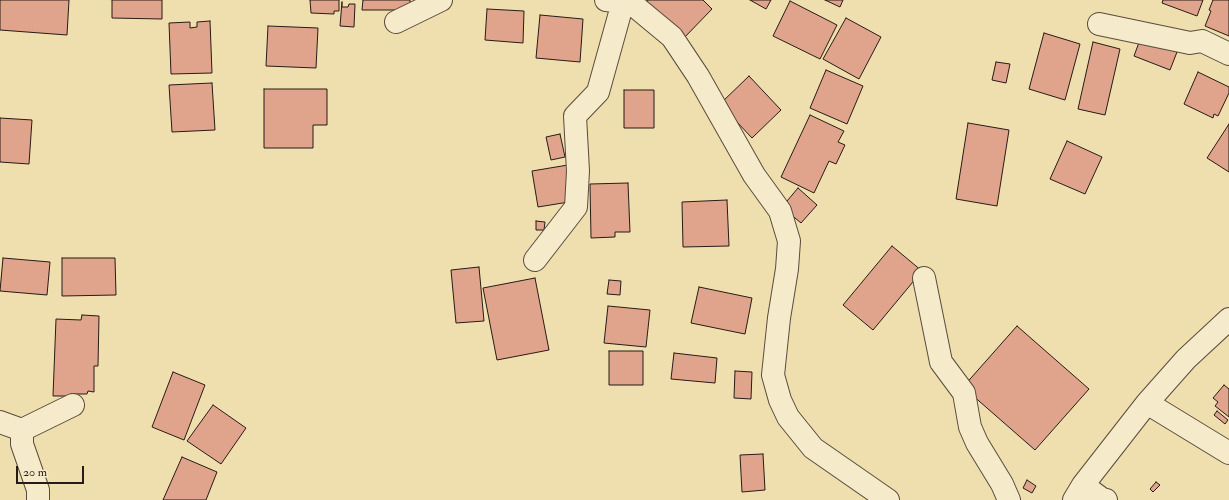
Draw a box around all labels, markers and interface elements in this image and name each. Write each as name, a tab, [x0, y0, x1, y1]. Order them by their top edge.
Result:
scale bar	[18, 458, 86, 484]
text: 20 m	[23, 465, 47, 480]

